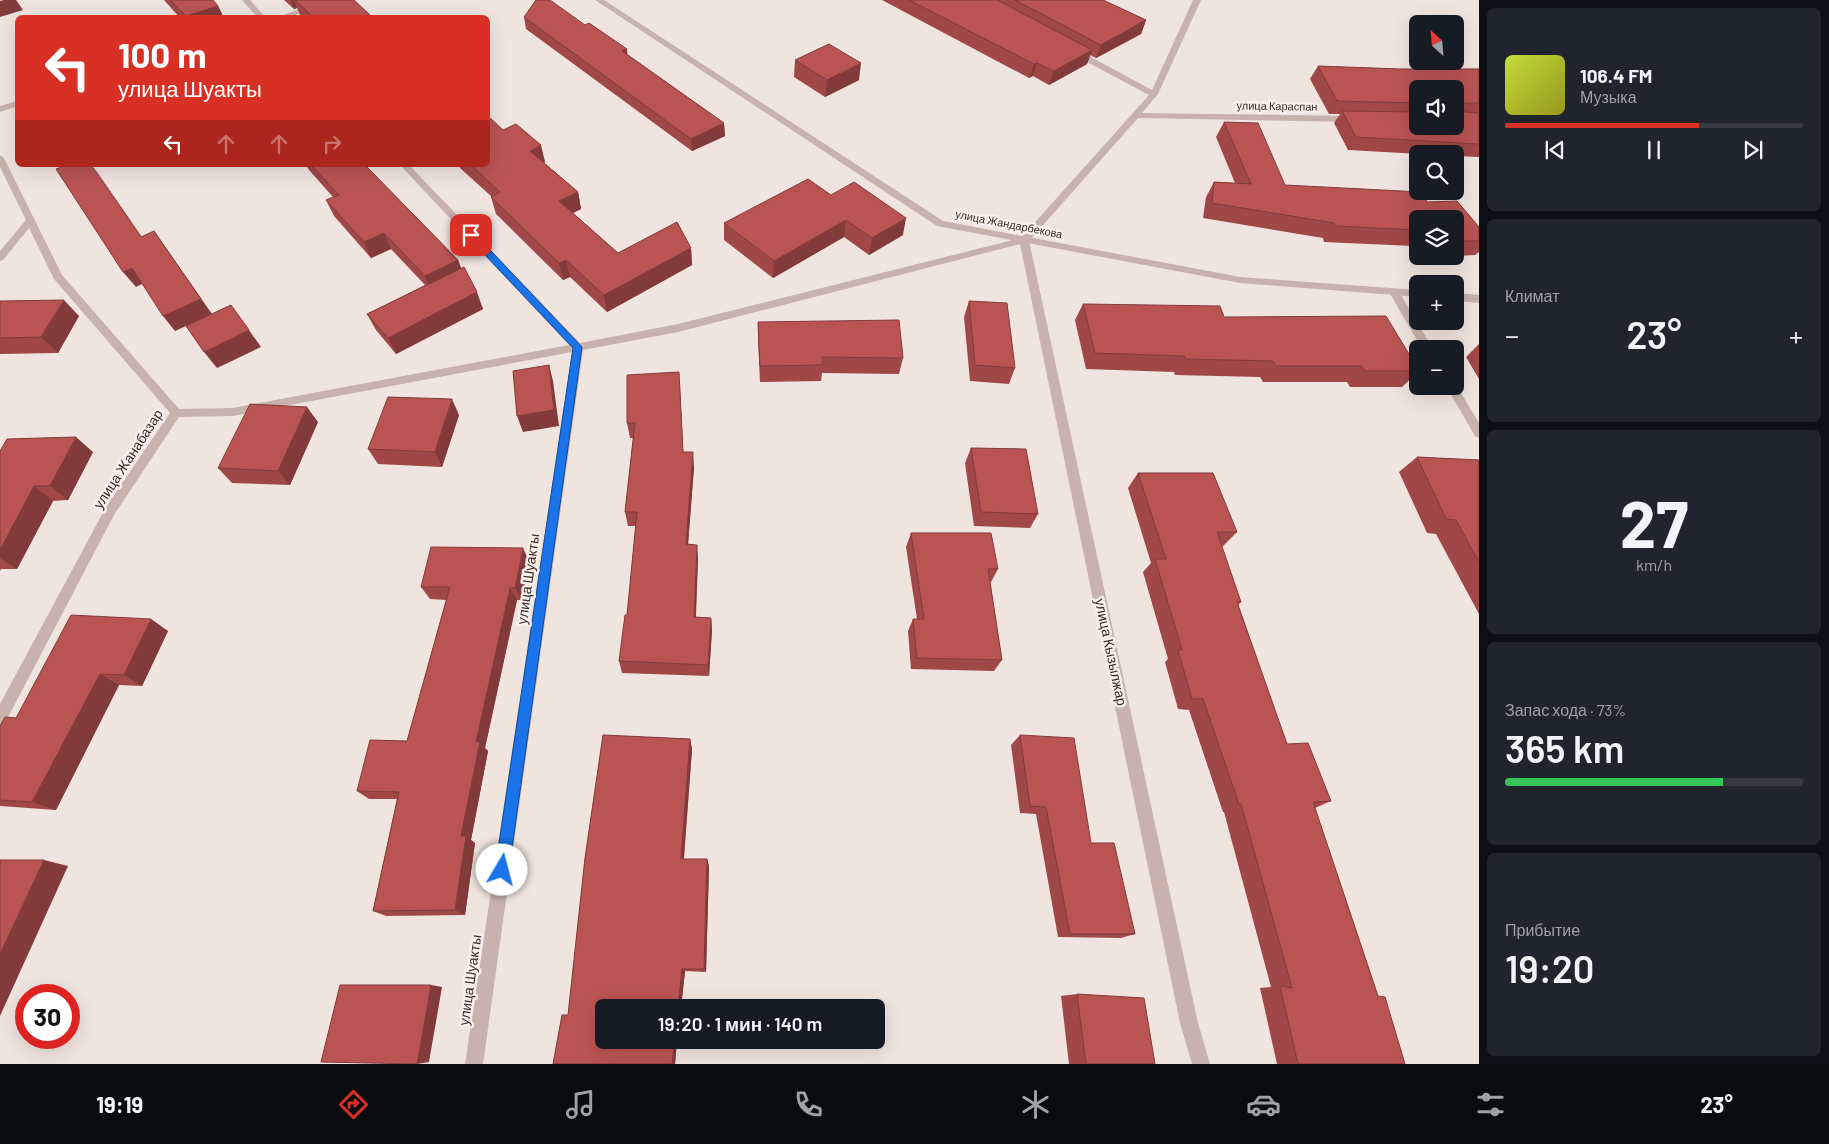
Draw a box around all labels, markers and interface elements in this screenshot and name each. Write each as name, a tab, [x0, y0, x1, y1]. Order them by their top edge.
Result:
north arrow	[1409, 15, 1464, 70]
map controls	[1409, 15, 1464, 395]
text: 100 m	[118, 33, 207, 75]
icon: left	[35, 35, 100, 100]
text: 106.4 FM	[1580, 64, 1652, 87]
text: улица Шуакты	[118, 75, 262, 101]
button: sound	[1409, 80, 1464, 135]
text: Музыка	[1580, 87, 1637, 106]
street label: улица Караспан	[1236, 98, 1318, 113]
icon: left	[159, 130, 187, 158]
icon: ahead	[212, 130, 240, 158]
icon: ahead	[265, 130, 293, 158]
icon: right	[318, 130, 346, 158]
icon: previous	[1541, 136, 1569, 164]
icon: pause	[1640, 136, 1668, 164]
icon: next	[1739, 136, 1767, 164]
button: search	[1409, 145, 1464, 200]
street label: улица Жандарбекова	[954, 207, 1065, 240]
button: layers	[1409, 210, 1464, 265]
pin	[450, 214, 492, 256]
icon: arrive	[457, 221, 485, 249]
button: +	[1409, 275, 1464, 330]
text: Климат	[1505, 286, 1559, 305]
text: 23°	[1626, 311, 1682, 357]
text: −	[1505, 318, 1519, 352]
text: +	[1789, 318, 1803, 352]
button: −	[1409, 340, 1464, 395]
street label: улица Жанабазар	[89, 406, 166, 512]
text: 27	[1620, 483, 1688, 561]
street label: улица Шуакты	[513, 532, 542, 625]
text: km/h	[1636, 555, 1672, 574]
street label: улица Кызылжар	[1092, 597, 1131, 707]
text: Запас хода · 73%	[1505, 700, 1626, 719]
text: 365 km	[1505, 725, 1624, 771]
position arrow	[475, 843, 527, 895]
text: Прибытие	[1505, 920, 1580, 939]
street label: улица Шуакты	[455, 933, 484, 1026]
text: 19:20	[1505, 945, 1594, 991]
speed limit sign: 30	[15, 984, 80, 1049]
text: 19:20 · 1 мин · 140 m	[658, 1012, 822, 1035]
icon: directions	[336, 1087, 371, 1122]
icon: music	[563, 1087, 598, 1122]
icon: phone	[791, 1087, 826, 1122]
icon: climate	[1018, 1087, 1053, 1122]
icon: car	[1246, 1087, 1281, 1122]
icon: filters	[1473, 1087, 1508, 1122]
text: 19:19	[96, 1091, 143, 1117]
text: 23°	[1701, 1091, 1733, 1117]

